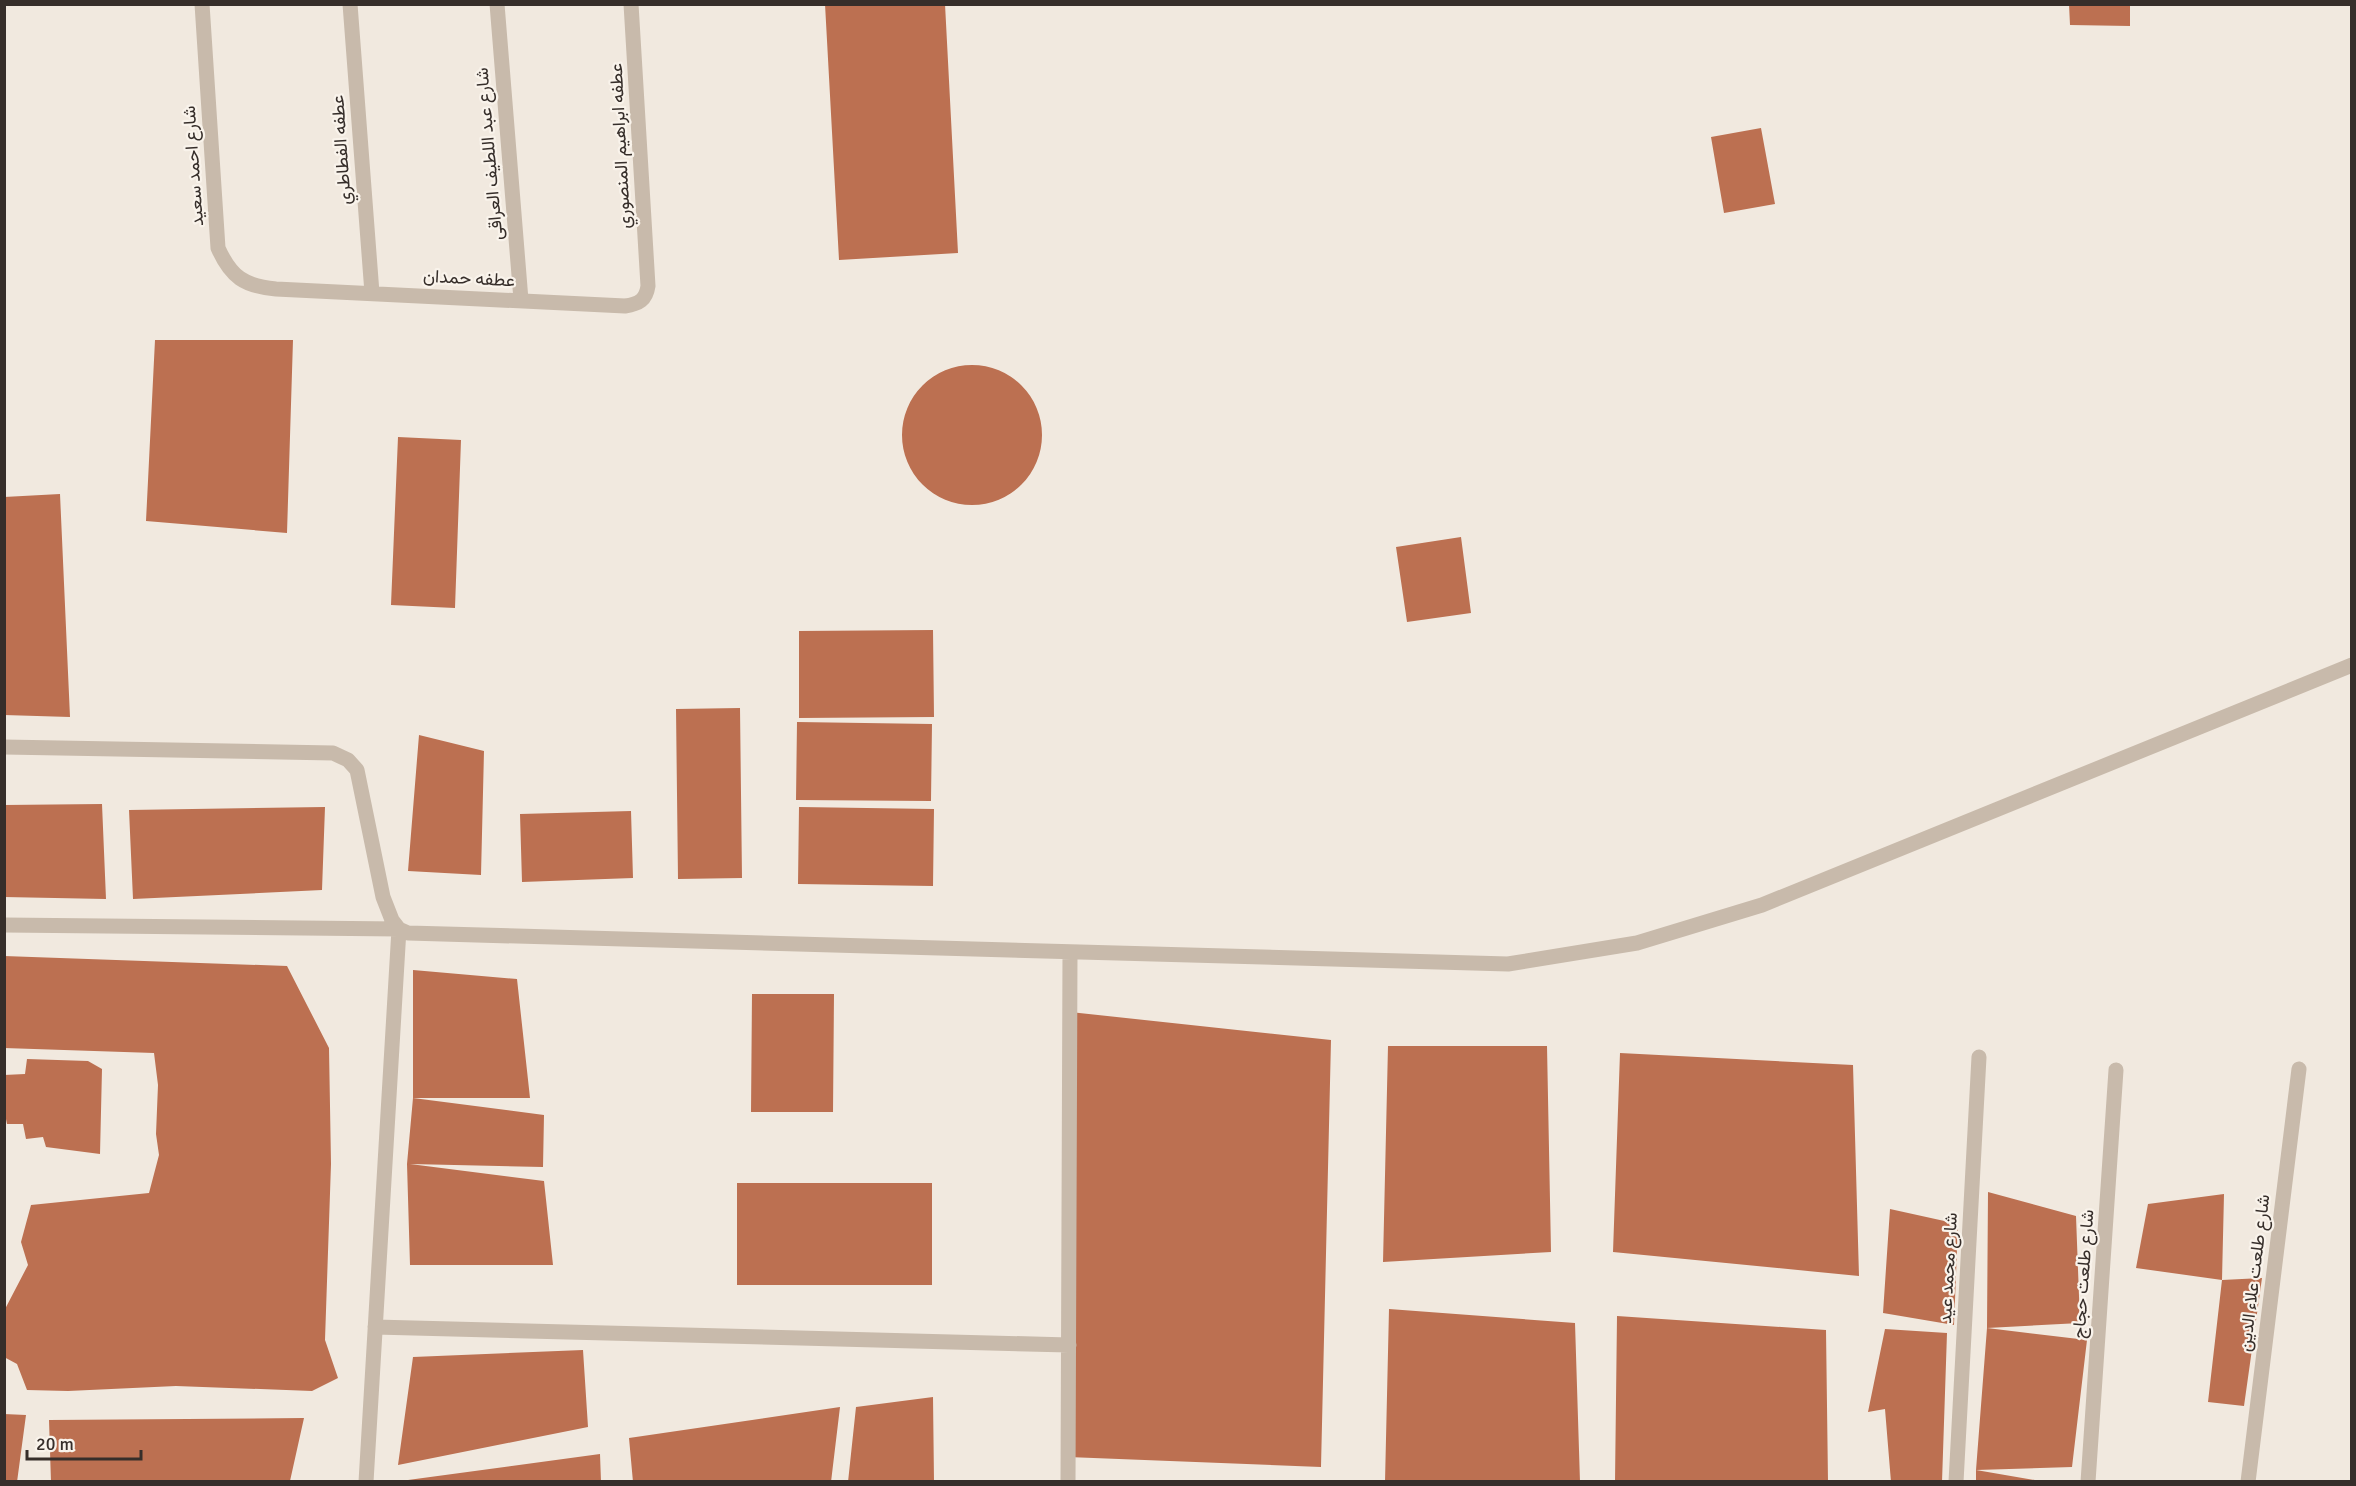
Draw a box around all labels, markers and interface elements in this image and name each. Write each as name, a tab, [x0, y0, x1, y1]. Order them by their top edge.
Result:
street label: عطفه ابراهيم المنصوري	[605, 62, 639, 229]
street label: شارع عبد اللطيف العراقى	[470, 67, 509, 241]
street label: عطفه الفطاطري	[326, 94, 360, 206]
street label: شارع احمد سعيد	[178, 105, 209, 227]
street label: عطفه حمدان	[422, 265, 516, 291]
street label: شارع طلعت علاء الدين	[2233, 1193, 2276, 1353]
street label: شارع طلعت حجاج	[2068, 1209, 2099, 1340]
street label: شارع محمد عيد	[1934, 1212, 1963, 1324]
scale bar	[27, 1423, 141, 1461]
text: 20 m	[36, 1433, 74, 1455]

